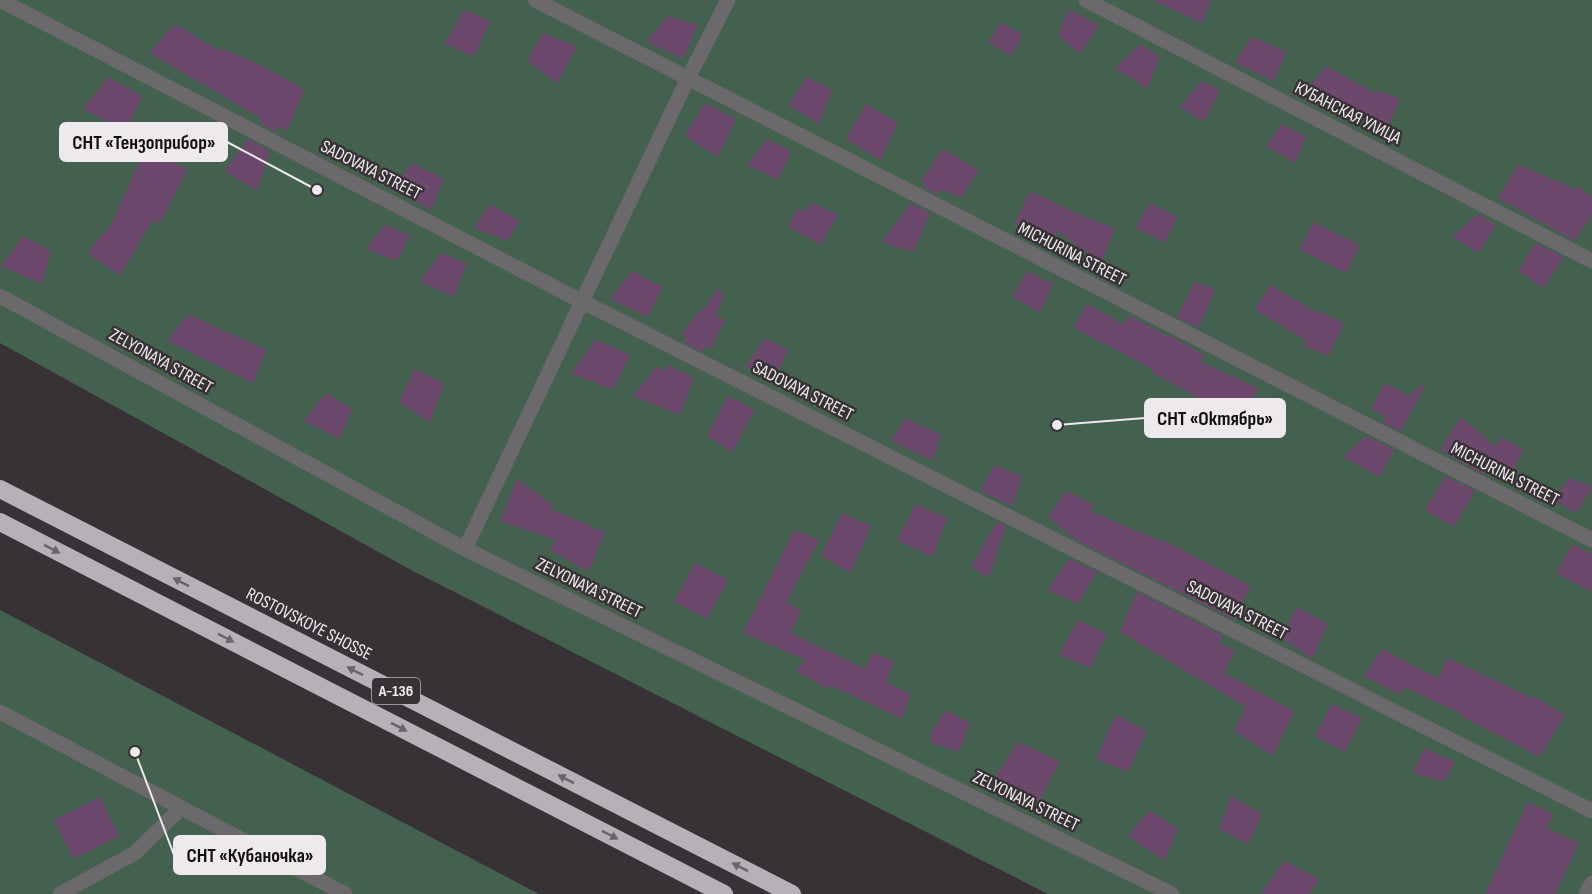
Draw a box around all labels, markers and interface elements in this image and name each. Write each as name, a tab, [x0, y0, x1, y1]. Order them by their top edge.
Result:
street label: КУБАНСКАЯ УЛИЦА	[1291, 77, 1405, 149]
callout: СНТ «Тензоприбор»	[60, 123, 227, 161]
text: СНТ «Тензоприбор»	[72, 131, 216, 155]
street label: SADOVAYA STREET	[317, 136, 425, 204]
street label: MICHURINA STREET	[1015, 218, 1129, 290]
street label: ZELYONAYA STREET	[106, 324, 216, 398]
street label: SADOVAYA STREET	[749, 357, 857, 425]
callout: СНТ «Октябрь»	[1145, 399, 1285, 437]
text: СНТ «Октябрь»	[1157, 407, 1273, 431]
street label: MICHURINA STREET	[1448, 438, 1562, 510]
one-way arrow	[44, 544, 61, 554]
street label: ZELYONAYA STREET	[533, 553, 645, 623]
street label: SADOVAYA STREET	[1183, 576, 1291, 644]
one-way arrow	[173, 577, 190, 587]
street label: ROSTOVSKOYE SHOSSE	[243, 583, 375, 665]
one-way arrow	[217, 633, 234, 643]
one-way arrow	[346, 666, 364, 676]
road number: А-136	[372, 678, 420, 704]
one-way arrow	[391, 722, 408, 732]
street label: ZELYONAYA STREET	[970, 766, 1082, 836]
one-way arrow	[557, 774, 575, 784]
one-way arrow	[601, 830, 618, 840]
callout: СНТ «Кубаночка»	[174, 836, 325, 874]
text: СНТ «Кубаночка»	[186, 844, 314, 868]
one-way arrow	[731, 863, 748, 872]

